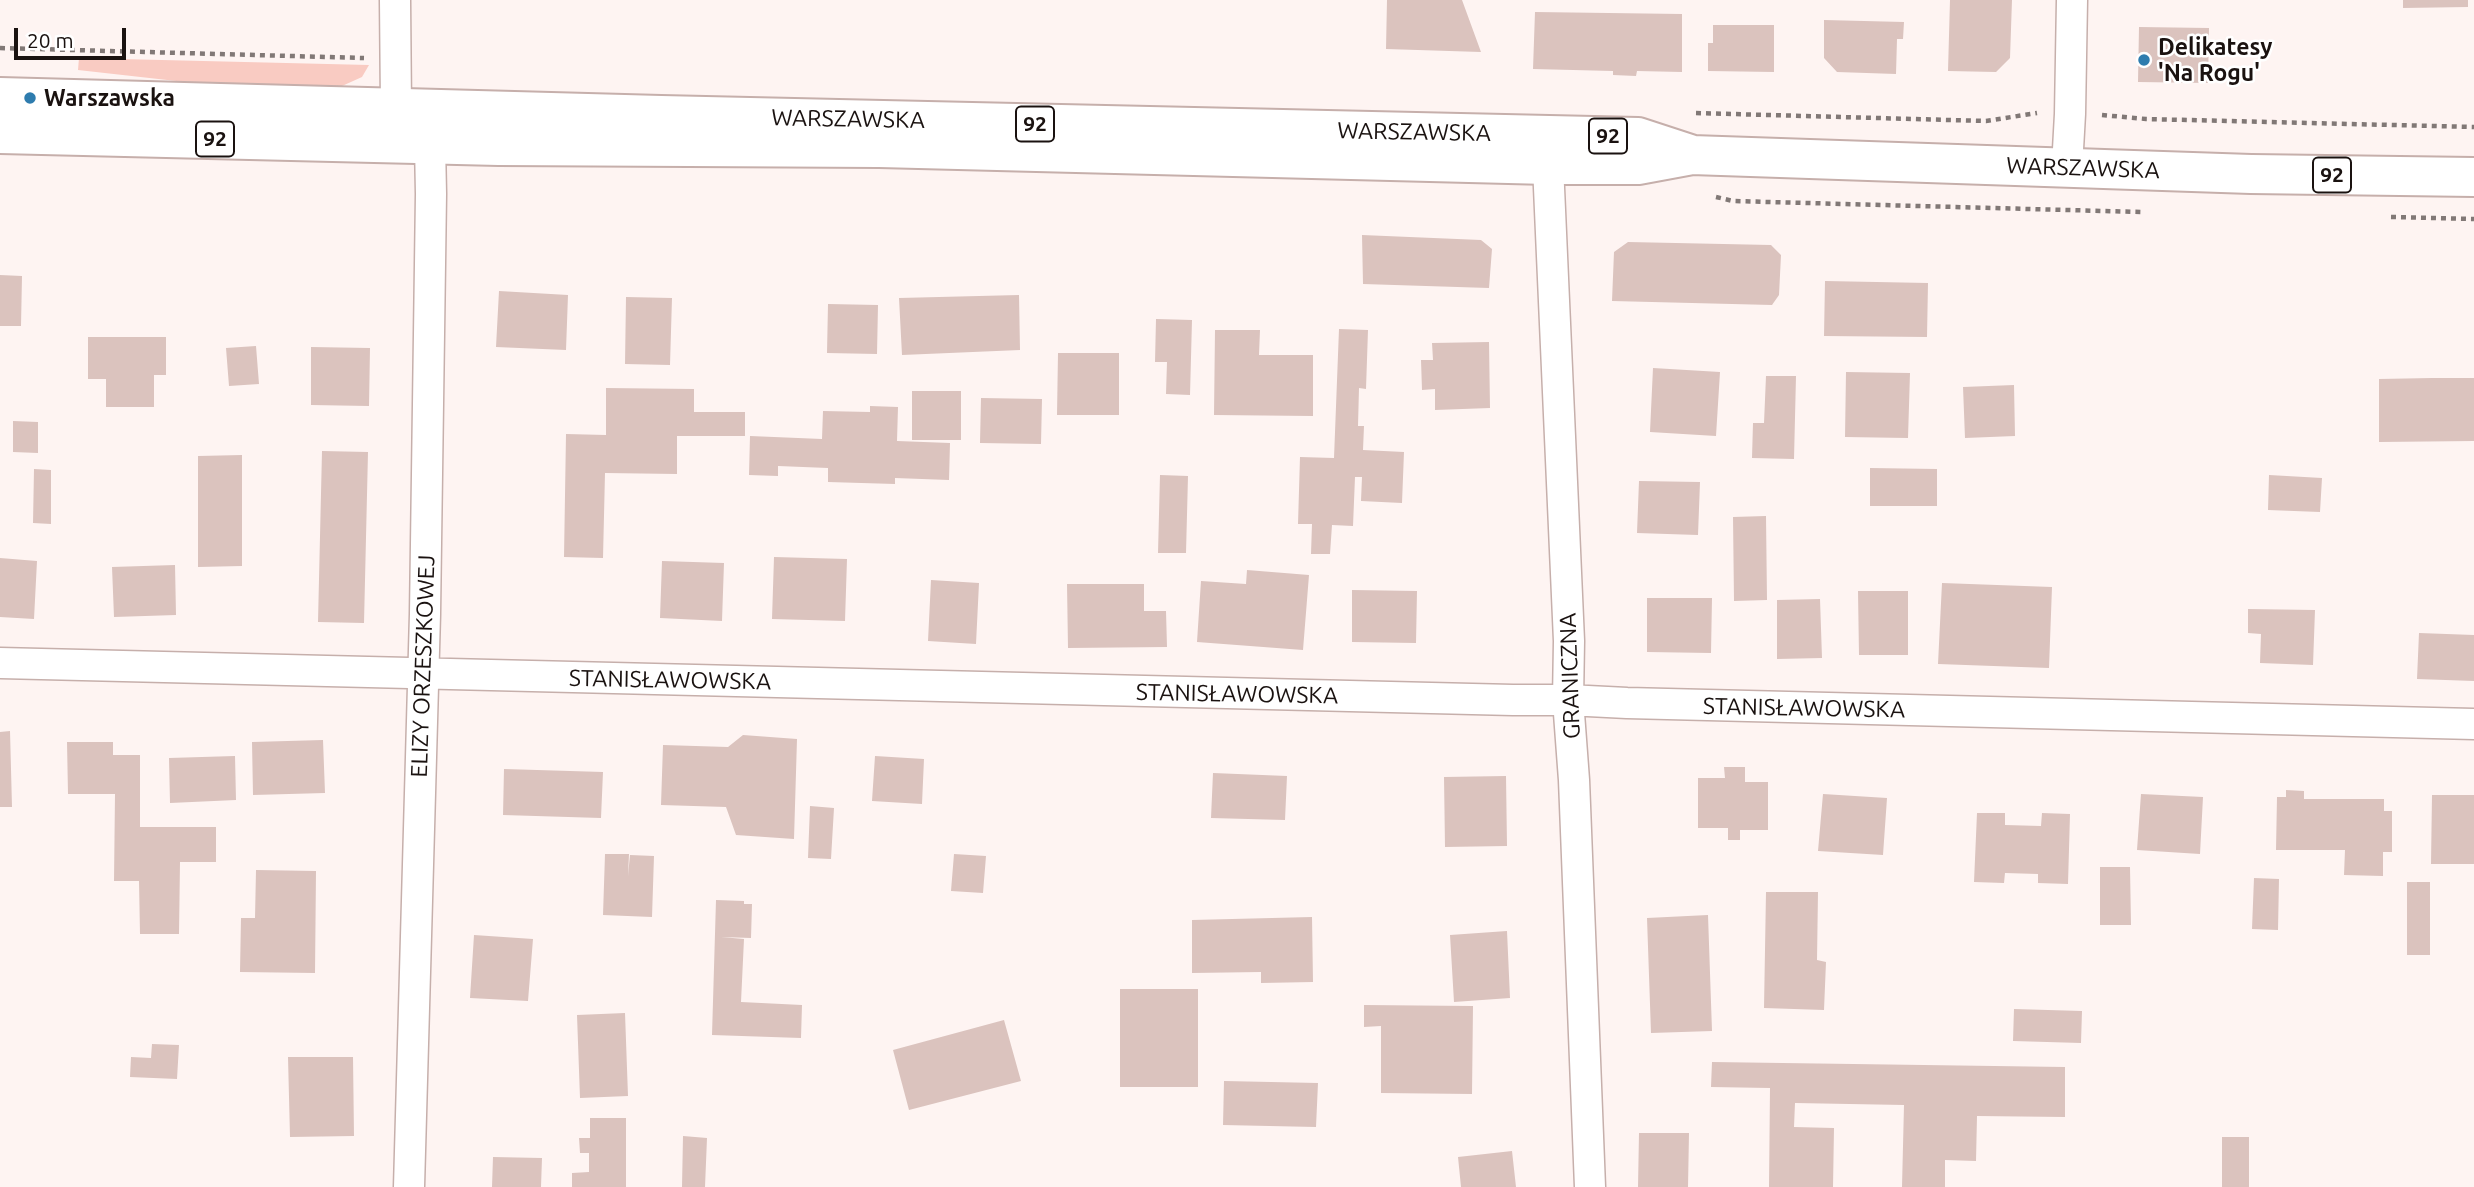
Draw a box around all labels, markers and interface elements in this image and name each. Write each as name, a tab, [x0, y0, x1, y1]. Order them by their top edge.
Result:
scale bar	[18, 14, 130, 58]
text: 20 m	[27, 28, 74, 52]
place label: Delikatesy 'Na Rogu'	[2158, 33, 2272, 87]
marker: Delikatesy 'Na Rogu'	[2136, 52, 2152, 68]
place label: Warszawska	[44, 84, 175, 112]
marker: Warszawska	[22, 90, 38, 106]
street label: WARSZAWSKA	[771, 104, 925, 134]
road number: 92	[1016, 106, 1054, 142]
street label: WARSZAWSKA	[1337, 117, 1491, 147]
road number: 92	[1589, 118, 1627, 154]
road number: 92	[196, 122, 234, 156]
street label: WARSZAWSKA	[2006, 152, 2160, 184]
road number: 92	[2313, 158, 2351, 192]
street label: ELIZY ORZESZKOWEJ	[405, 554, 441, 778]
street label: GRANICZNA	[1554, 612, 1586, 740]
street label: STANISŁAWOWSKA	[569, 664, 771, 696]
street label: STANISŁAWOWSKA	[1136, 678, 1338, 710]
street label: STANISŁAWOWSKA	[1703, 692, 1905, 724]

